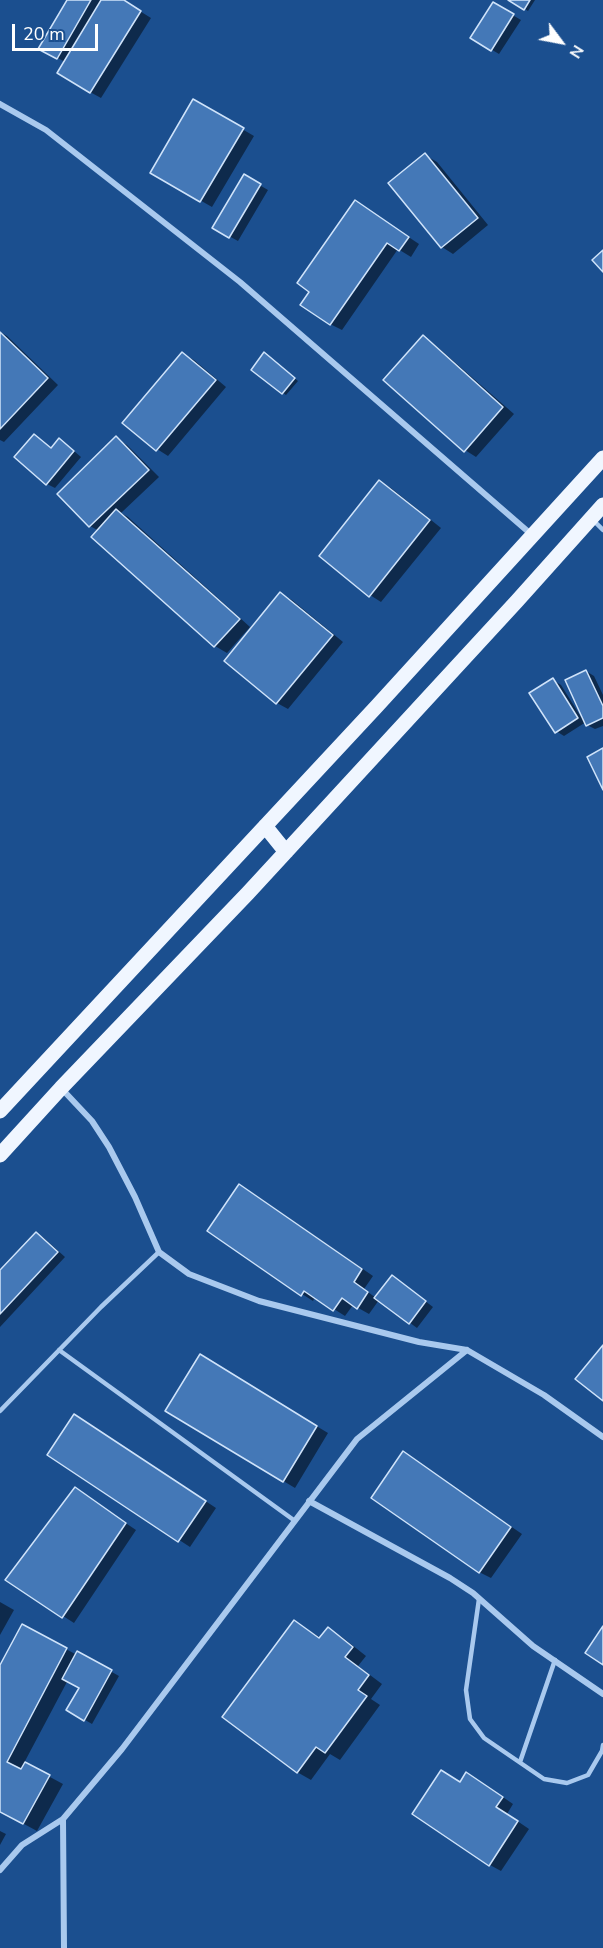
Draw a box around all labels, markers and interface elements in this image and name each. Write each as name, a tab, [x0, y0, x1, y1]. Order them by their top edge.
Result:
scale bar	[15, 12, 100, 50]
north arrow	[531, 12, 591, 72]
text: 20 m	[23, 22, 65, 46]
text: N	[564, 41, 589, 62]

